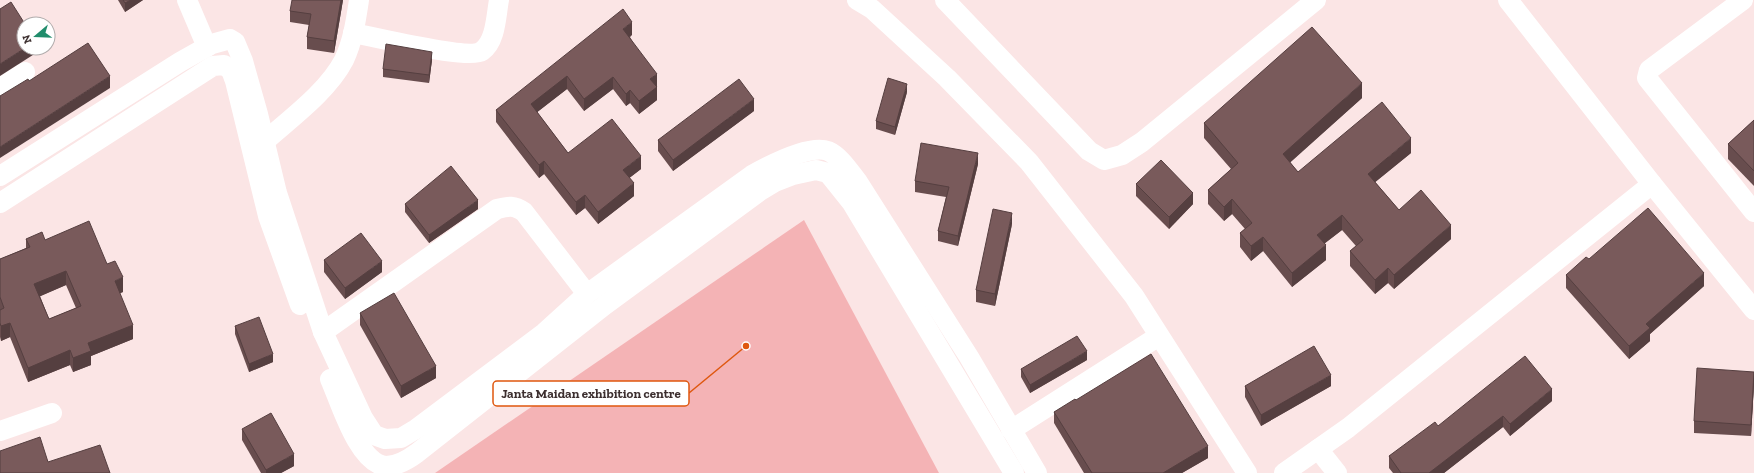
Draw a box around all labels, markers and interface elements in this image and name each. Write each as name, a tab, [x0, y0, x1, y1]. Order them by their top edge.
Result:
north arrow	[16, 16, 56, 56]
text: N	[19, 32, 35, 45]
callout: Janta Maidan exhibition centre	[493, 381, 689, 406]
text: Janta Maidan exhibition centre	[501, 386, 682, 401]

